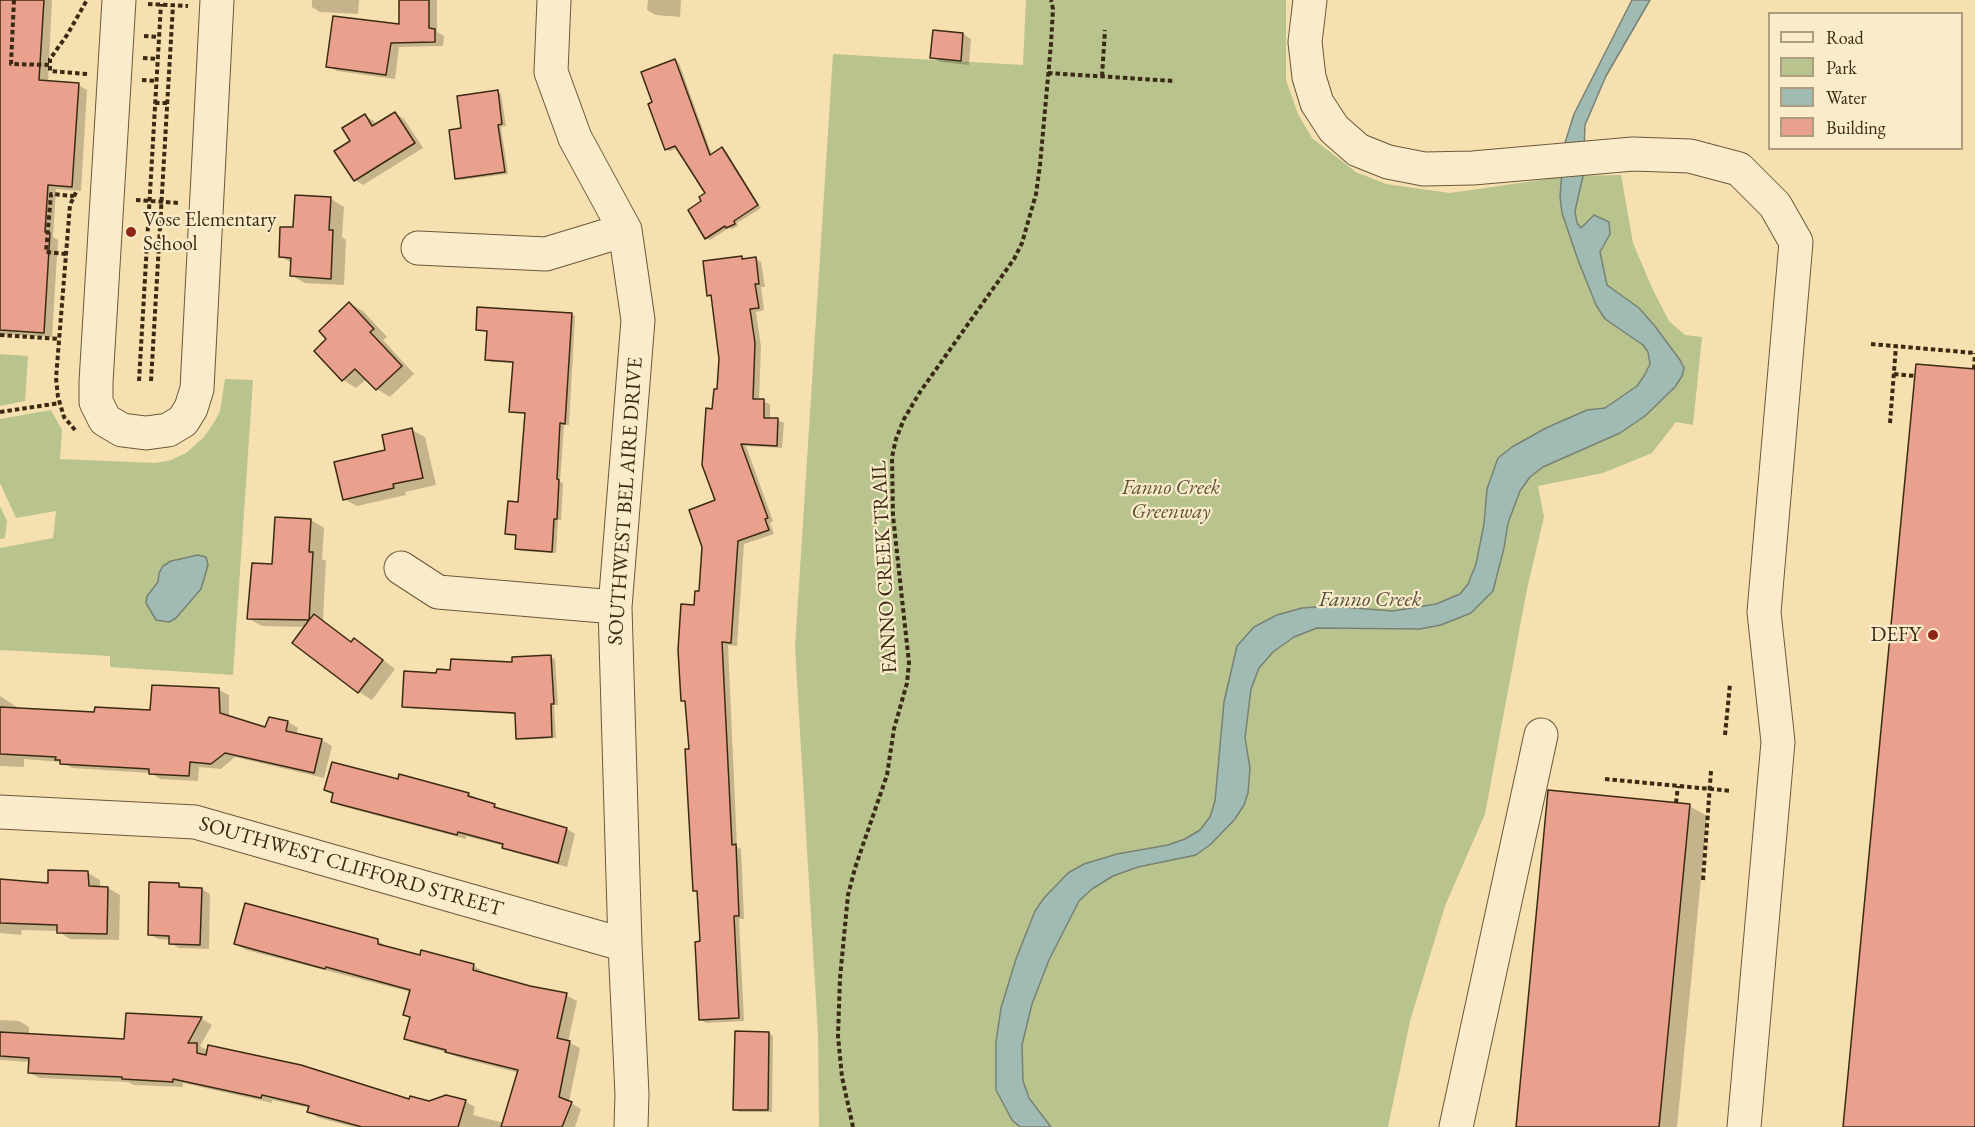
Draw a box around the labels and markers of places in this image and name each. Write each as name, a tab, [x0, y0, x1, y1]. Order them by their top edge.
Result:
place label: Vose Elementary School	[143, 207, 276, 257]
marker: Vose Elementary School	[124, 225, 138, 239]
place label: DEFY	[1870, 622, 1921, 648]
marker: DEFY	[1926, 628, 1940, 642]

